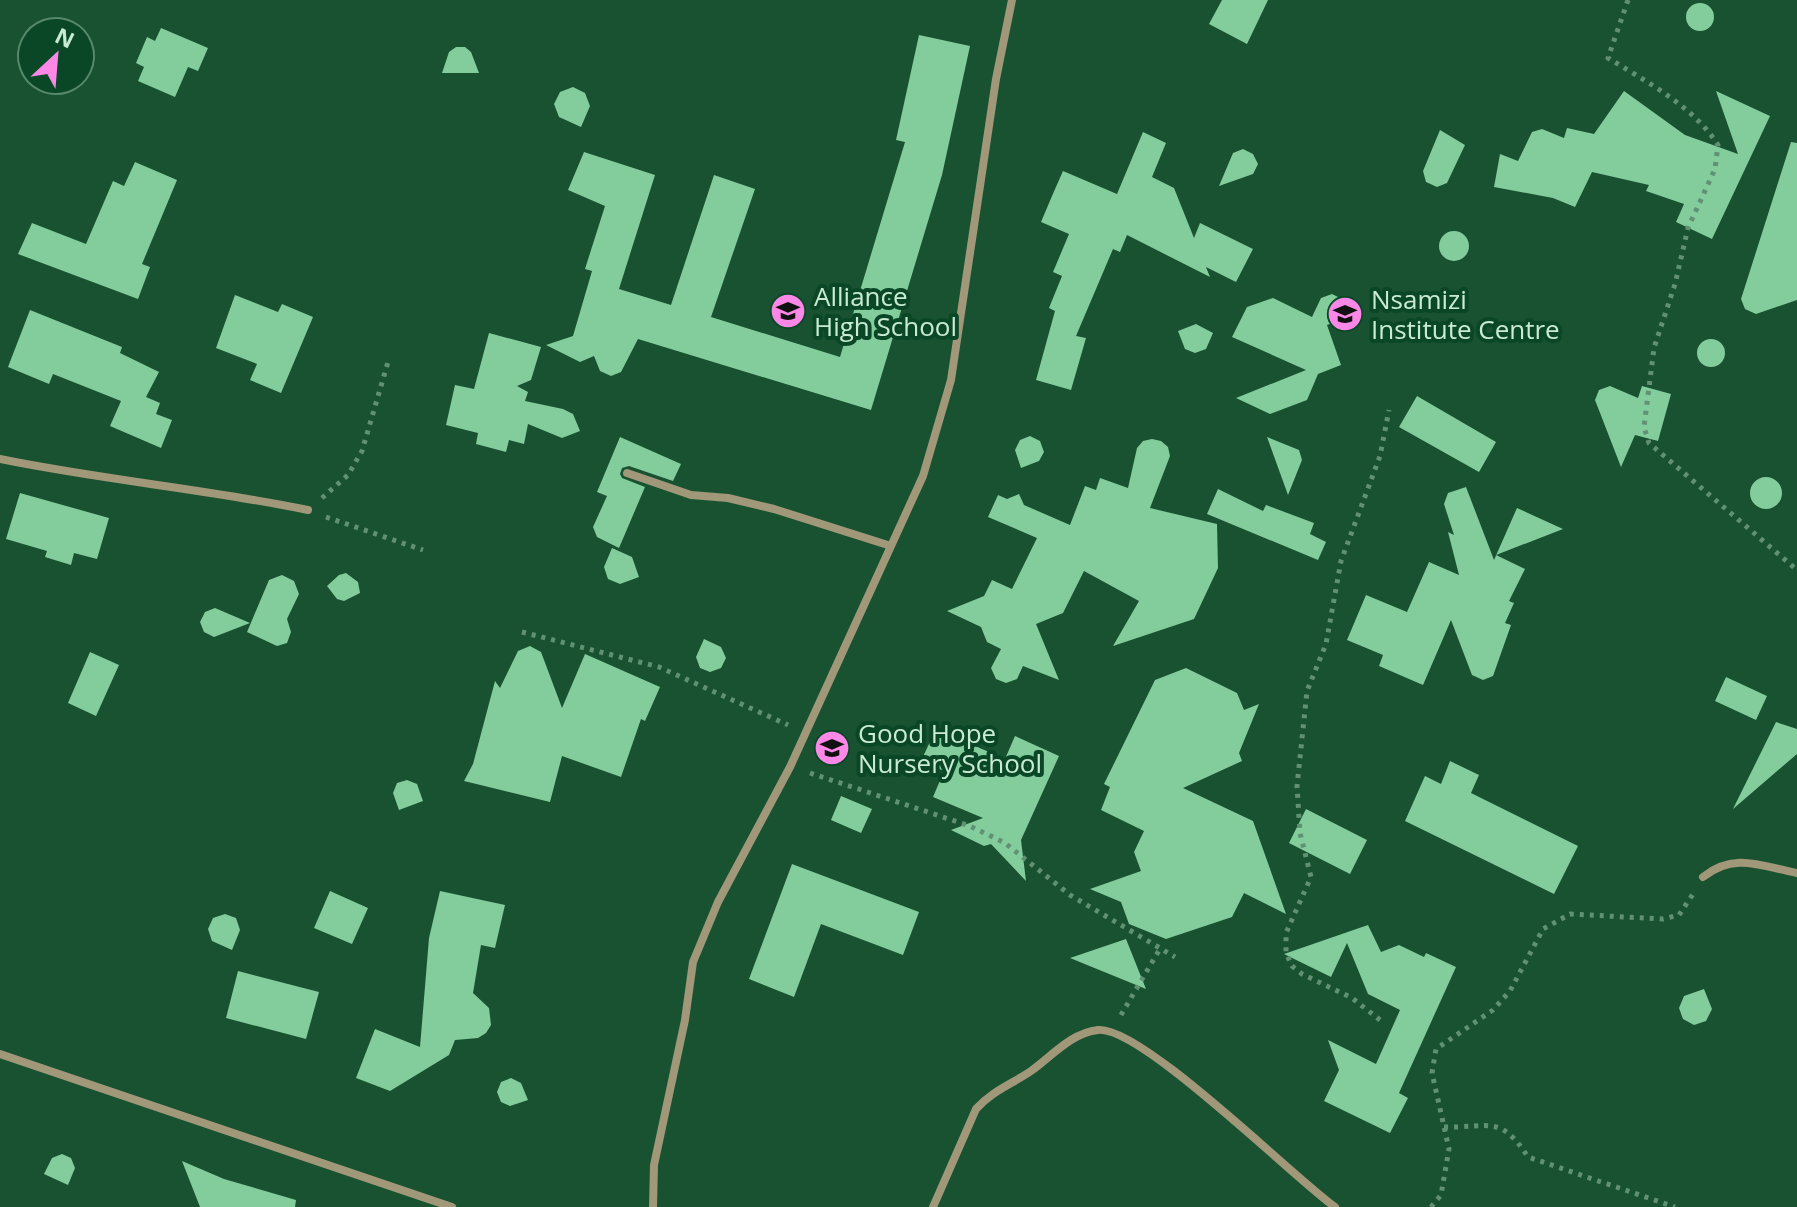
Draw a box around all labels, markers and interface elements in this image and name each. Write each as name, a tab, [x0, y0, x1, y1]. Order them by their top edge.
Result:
north arrow	[16, 16, 96, 96]
text: N	[51, 20, 80, 55]
place label: Alliance High School	[814, 278, 957, 344]
place label: Nsamizi Institute Centre	[1371, 281, 1560, 347]
school or university icon: Alliance High School	[769, 292, 807, 330]
school or university icon: Nsamizi Institute Centre	[1326, 295, 1364, 333]
place label: Good Hope Nursery School	[858, 715, 1042, 781]
school or university icon: Good Hope Nursery School	[813, 729, 851, 767]

